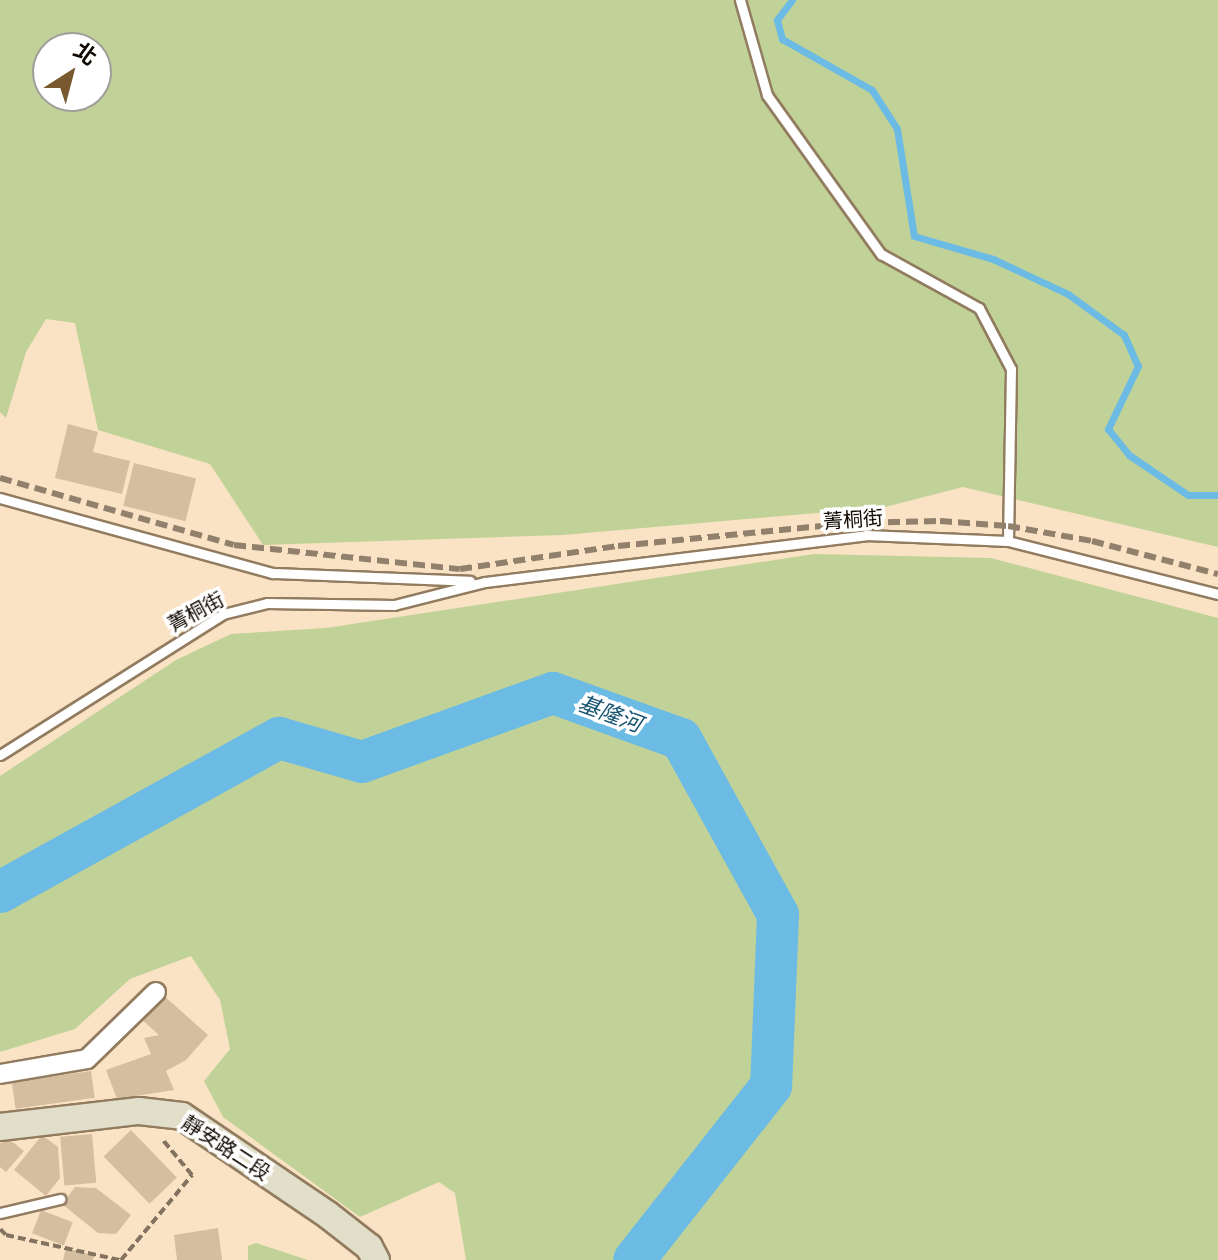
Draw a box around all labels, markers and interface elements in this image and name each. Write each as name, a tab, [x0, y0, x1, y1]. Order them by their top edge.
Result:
north arrow	[32, 32, 112, 112]
text: 北	[69, 37, 101, 70]
street label: 菁桐街	[822, 506, 884, 534]
street label: 菁桐街	[164, 587, 228, 637]
water label: 基隆河	[574, 690, 646, 738]
street label: 靜安路二段	[178, 1111, 274, 1185]

